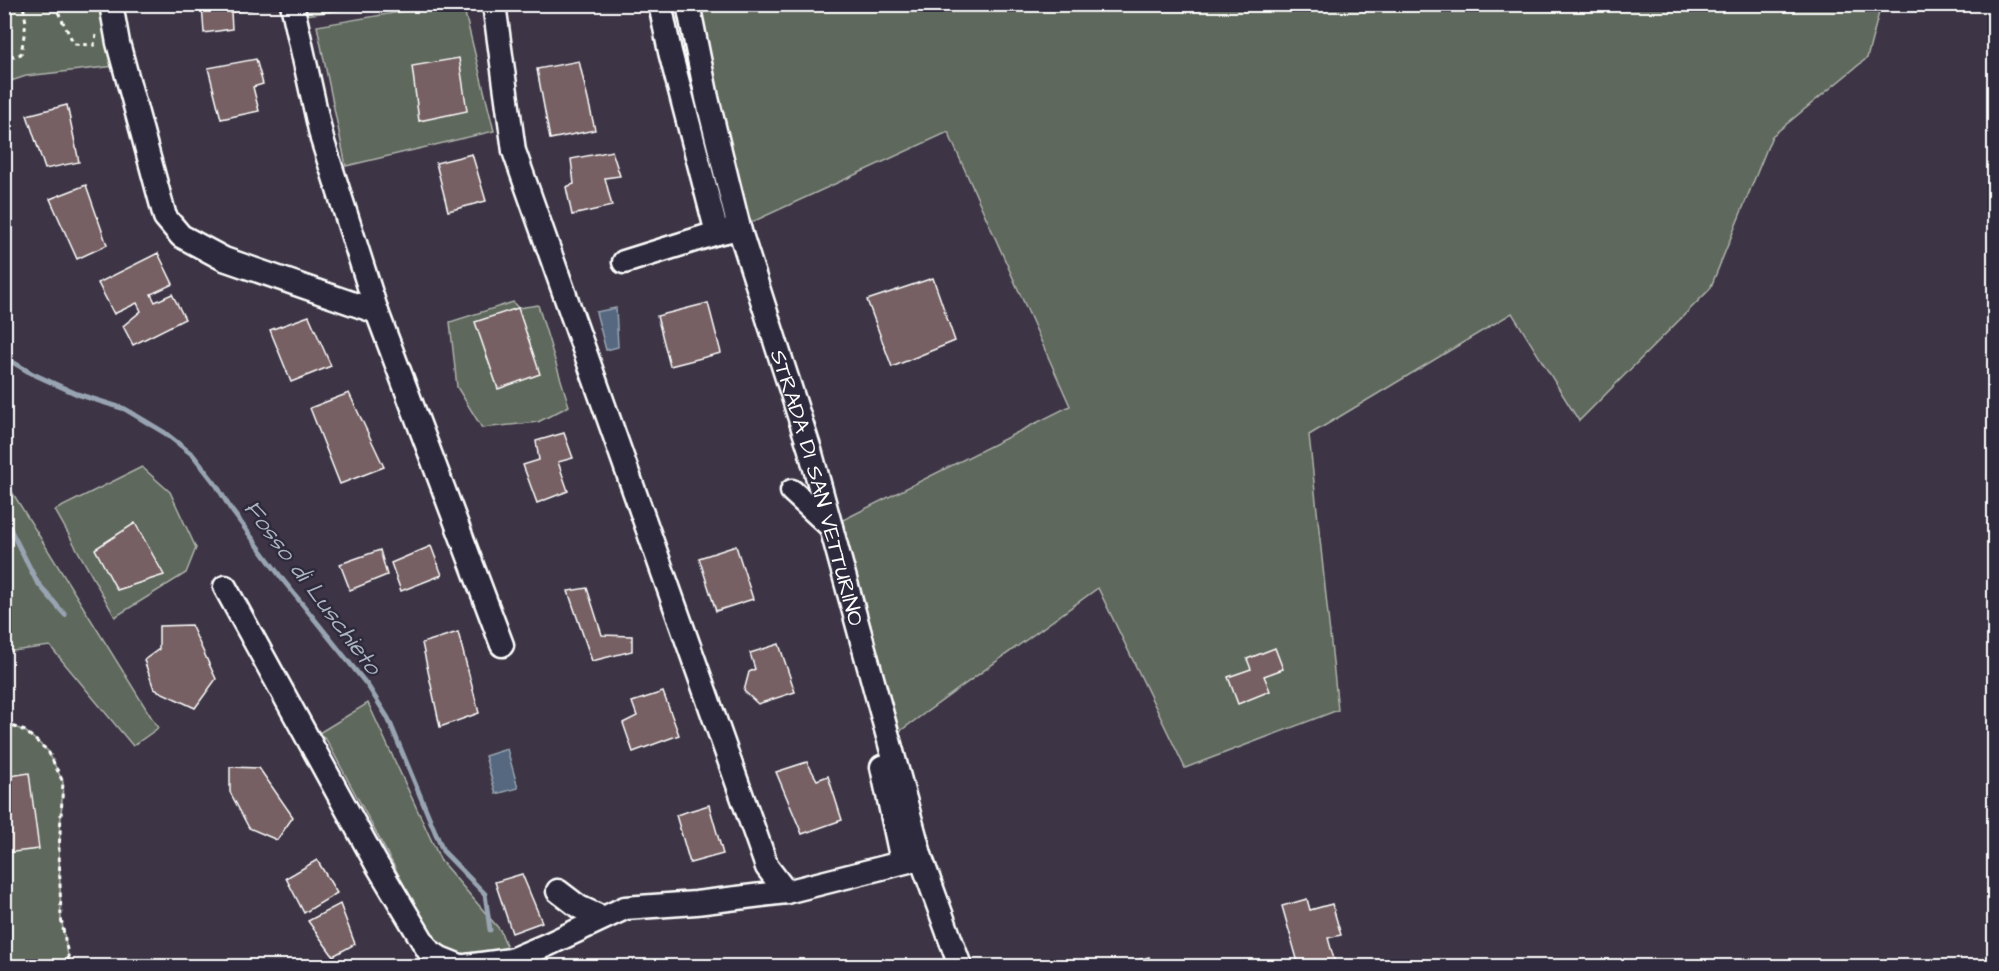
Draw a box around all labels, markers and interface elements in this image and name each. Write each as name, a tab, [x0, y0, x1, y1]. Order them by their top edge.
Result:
street label: STRADA DI SAN VETTURINO	[762, 346, 871, 630]
water label: Fosso di Luschieto	[235, 493, 390, 683]

